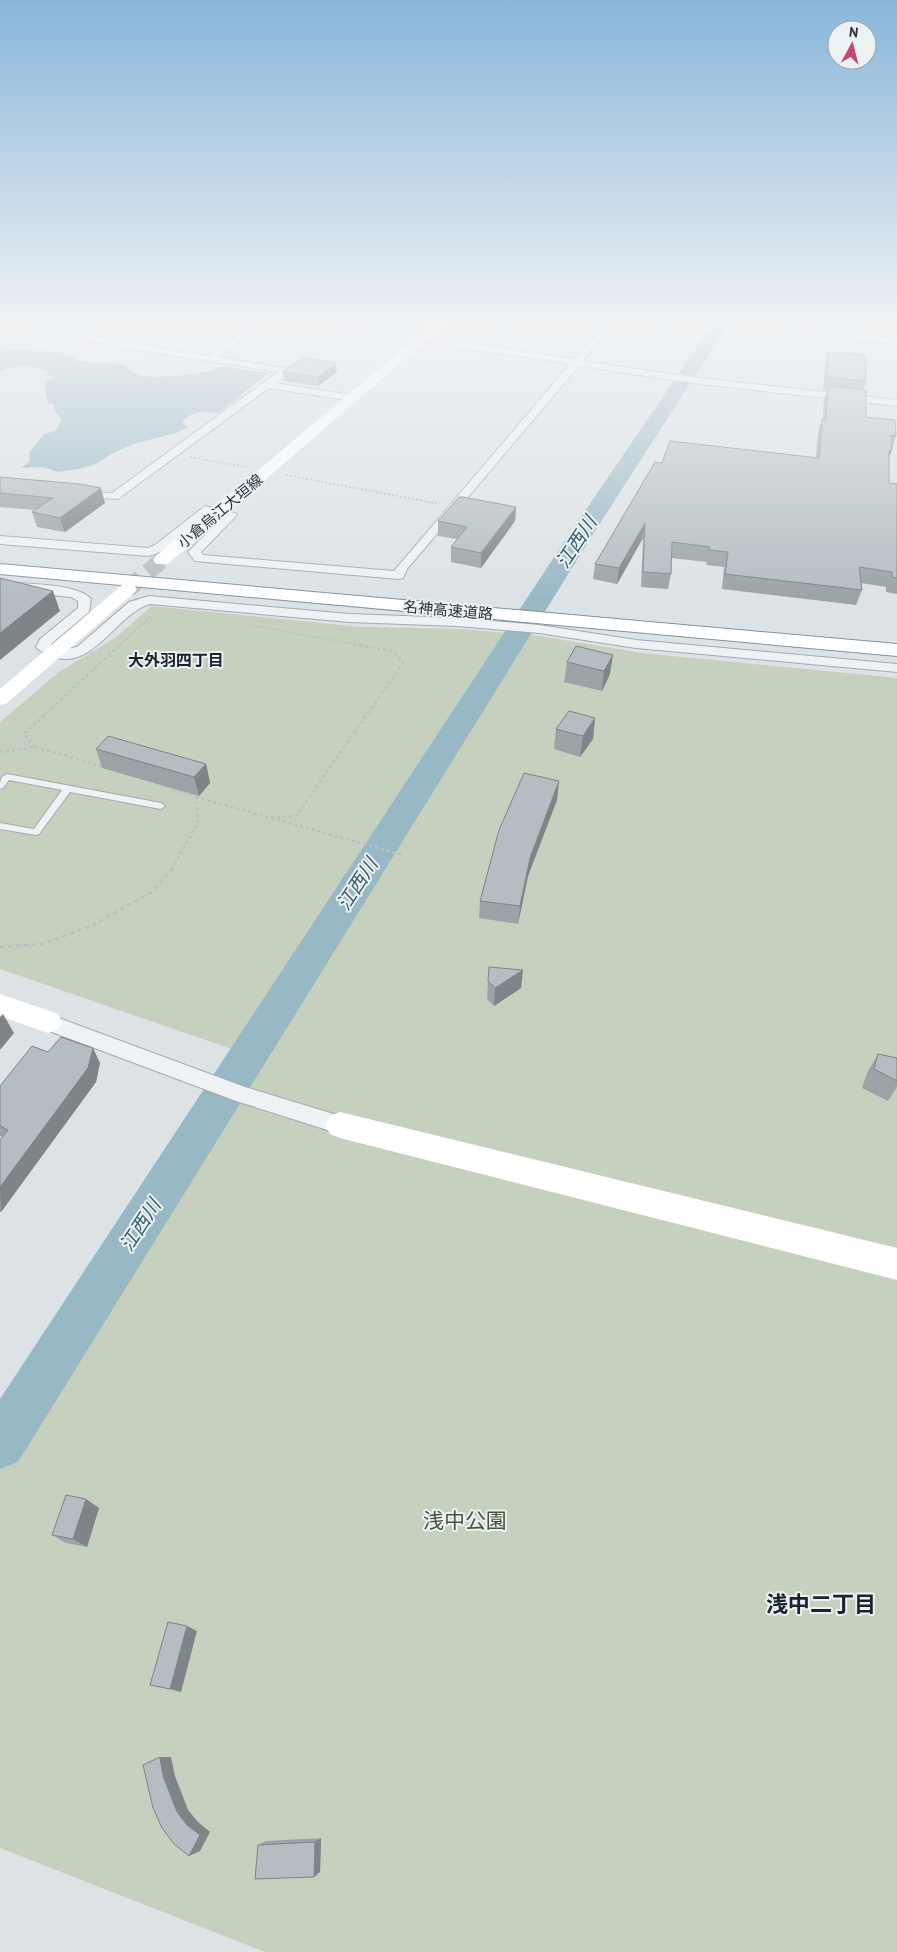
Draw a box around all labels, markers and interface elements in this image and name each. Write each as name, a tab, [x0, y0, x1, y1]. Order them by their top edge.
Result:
north arrow	[827, 20, 877, 70]
text: N	[848, 23, 859, 42]
street label: 小倉烏江大垣線	[174, 470, 266, 552]
water label: 江西川	[550, 510, 603, 572]
street label: 名神高速道路	[402, 597, 494, 623]
district label: 大外羽四丁目	[128, 650, 224, 670]
water label: 江西川	[331, 852, 384, 914]
water label: 江西川	[114, 1193, 167, 1255]
park label: 浅中公園	[423, 1507, 507, 1534]
district label: 浅中二丁目	[766, 1590, 876, 1618]

